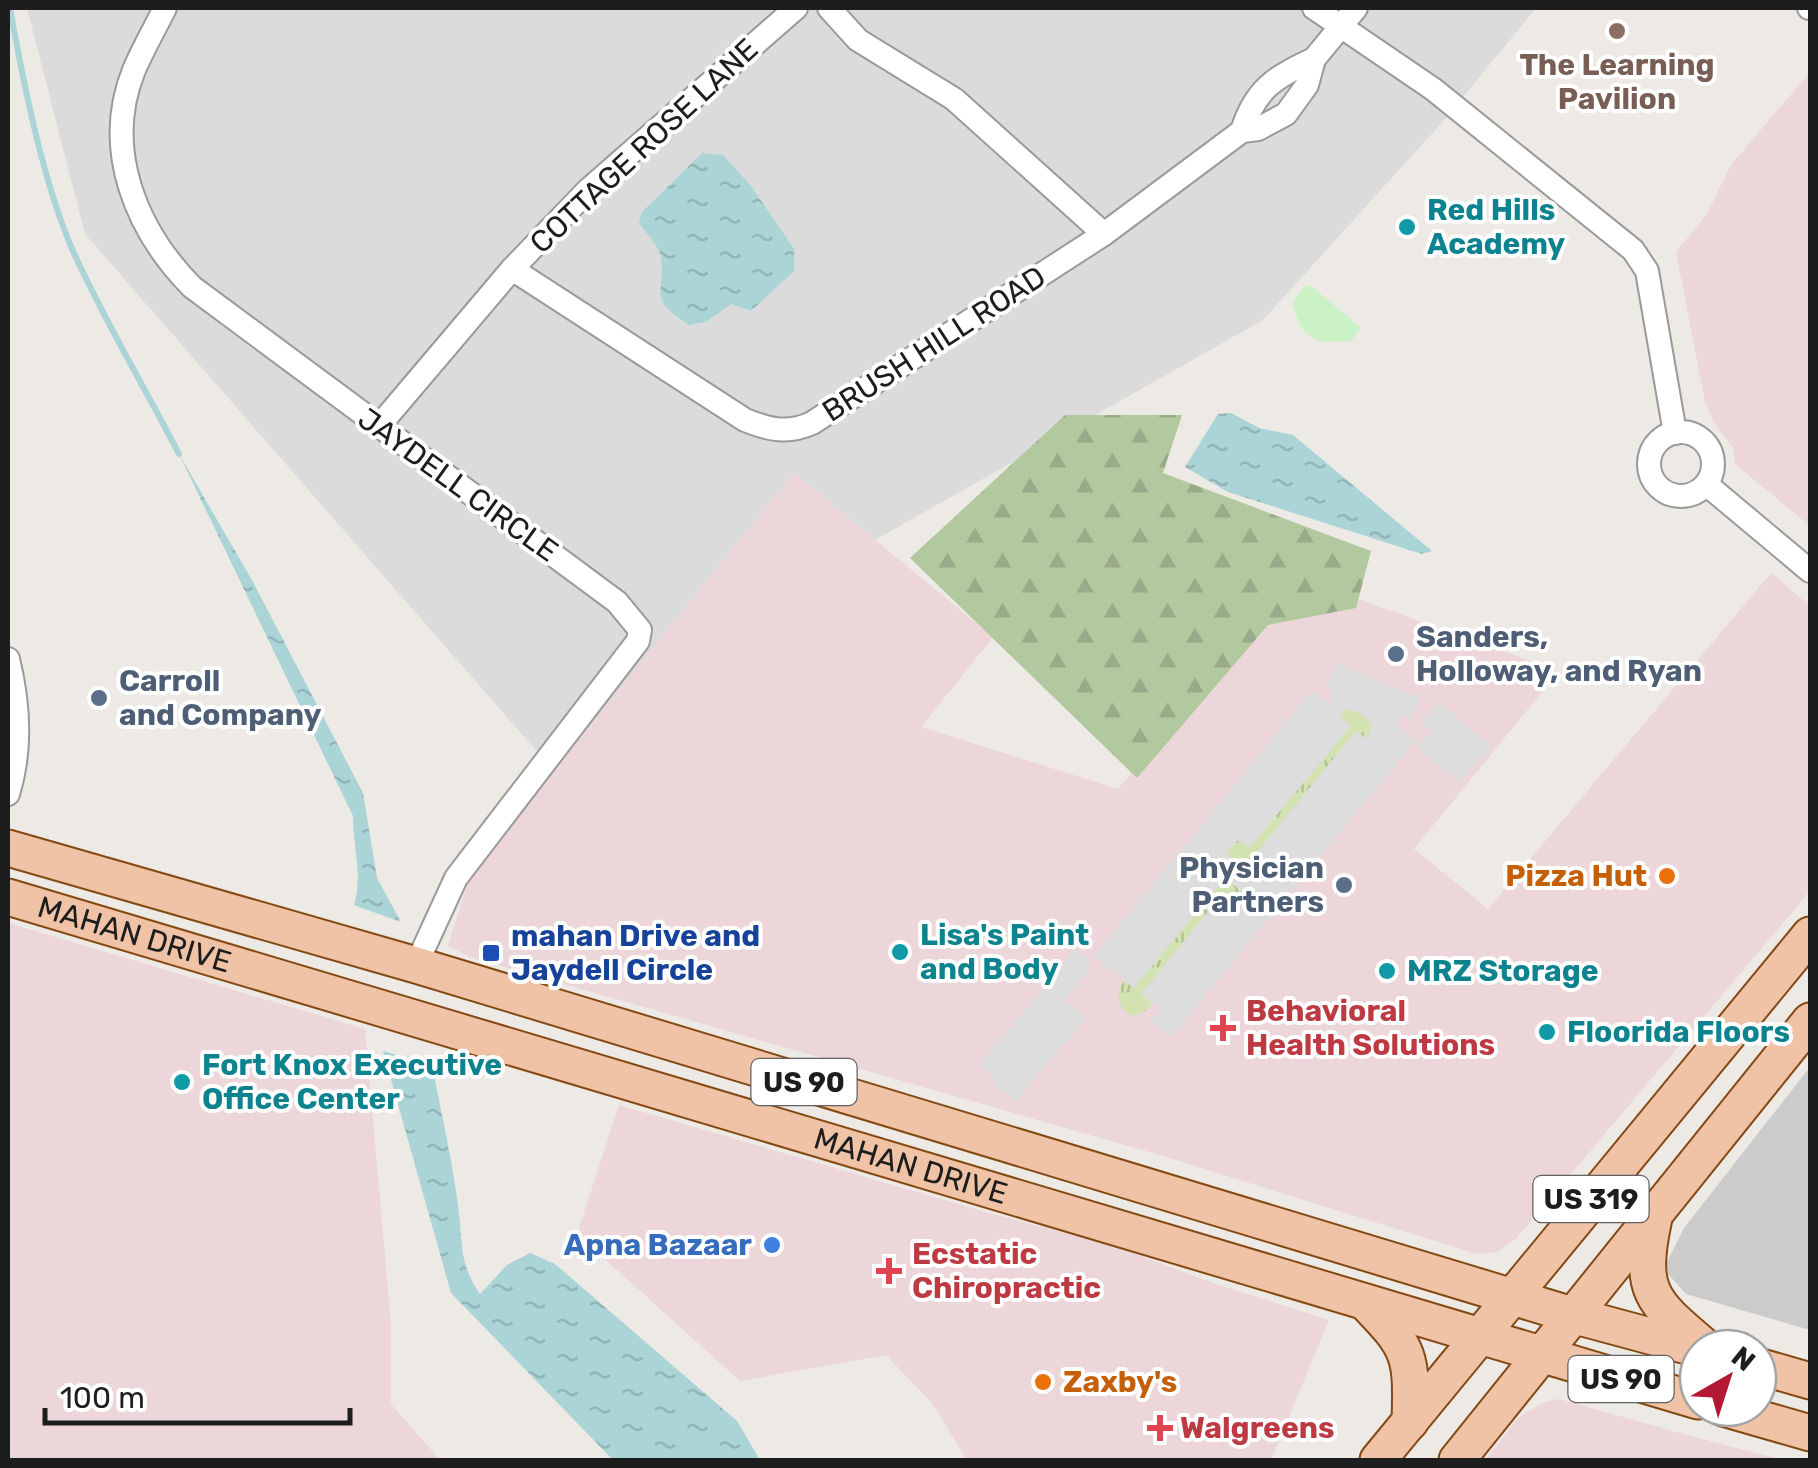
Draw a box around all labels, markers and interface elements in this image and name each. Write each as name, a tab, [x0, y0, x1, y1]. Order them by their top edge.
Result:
marker: The Learning Pavilion	[1606, 20, 1628, 42]
street label: COTTAGE ROSE LANE	[523, 31, 765, 261]
place label: The Learning Pavilion	[1519, 47, 1715, 117]
place label: Red Hills Academy	[1427, 192, 1565, 262]
marker: Red Hills Academy	[1396, 216, 1418, 238]
street label: BRUSH HILL ROAD	[816, 259, 1052, 429]
street label: JAYDELL CIRCLE	[351, 400, 565, 570]
place label: Sanders, Holloway, and Ryan	[1416, 619, 1702, 689]
marker: Sanders, Holloway, and Ryan	[1385, 643, 1407, 665]
place label: Carroll and Company	[119, 663, 322, 733]
marker: Carroll and Company	[88, 687, 110, 709]
place label: Physician Partners	[1179, 850, 1324, 920]
place label: Pizza Hut	[1505, 858, 1647, 894]
marker: Pizza Hut	[1656, 865, 1678, 887]
marker: Physician Partners	[1333, 874, 1355, 896]
street label: MAHAN DRIVE	[33, 889, 235, 981]
place label: Lisa's Paint and Body	[920, 917, 1089, 987]
place label: mahan Drive and Jaydell Circle	[511, 918, 760, 988]
marker: Lisa's Paint and Body	[889, 941, 911, 963]
marker: mahan Drive and Jaydell Circle	[480, 942, 502, 964]
place label: MRZ Storage	[1407, 953, 1599, 989]
marker: MRZ Storage	[1376, 960, 1398, 982]
place label: Behavioral Health Solutions	[1246, 993, 1495, 1063]
place label: Floorida Floors	[1567, 1014, 1790, 1050]
marker: Behavioral Health Solutions	[1210, 1015, 1236, 1041]
marker: Floorida Floors	[1536, 1021, 1558, 1043]
place label: Fort Knox Executive Office Center	[202, 1047, 502, 1117]
road number: US 90	[752, 1059, 856, 1105]
marker: Fort Knox Executive Office Center	[171, 1071, 193, 1093]
street label: MAHAN DRIVE	[810, 1120, 1012, 1212]
road number: US 319	[1534, 1176, 1648, 1222]
place label: Apna Bazaar	[564, 1227, 752, 1263]
marker: Apna Bazaar	[761, 1234, 783, 1256]
place label: Ecstatic Chiropractic	[912, 1236, 1101, 1306]
marker: Ecstatic Chiropractic	[876, 1258, 902, 1284]
north arrow	[1678, 1328, 1778, 1428]
text: N	[1725, 1340, 1762, 1378]
road number: US 90	[1568, 1356, 1674, 1402]
scale bar	[45, 1363, 350, 1425]
place label: Zaxby's	[1063, 1364, 1177, 1400]
marker: Zaxby's	[1032, 1371, 1054, 1393]
text: 100 m	[60, 1380, 145, 1416]
place label: Walgreens	[1180, 1410, 1335, 1446]
marker: Walgreens	[1149, 1417, 1171, 1439]

